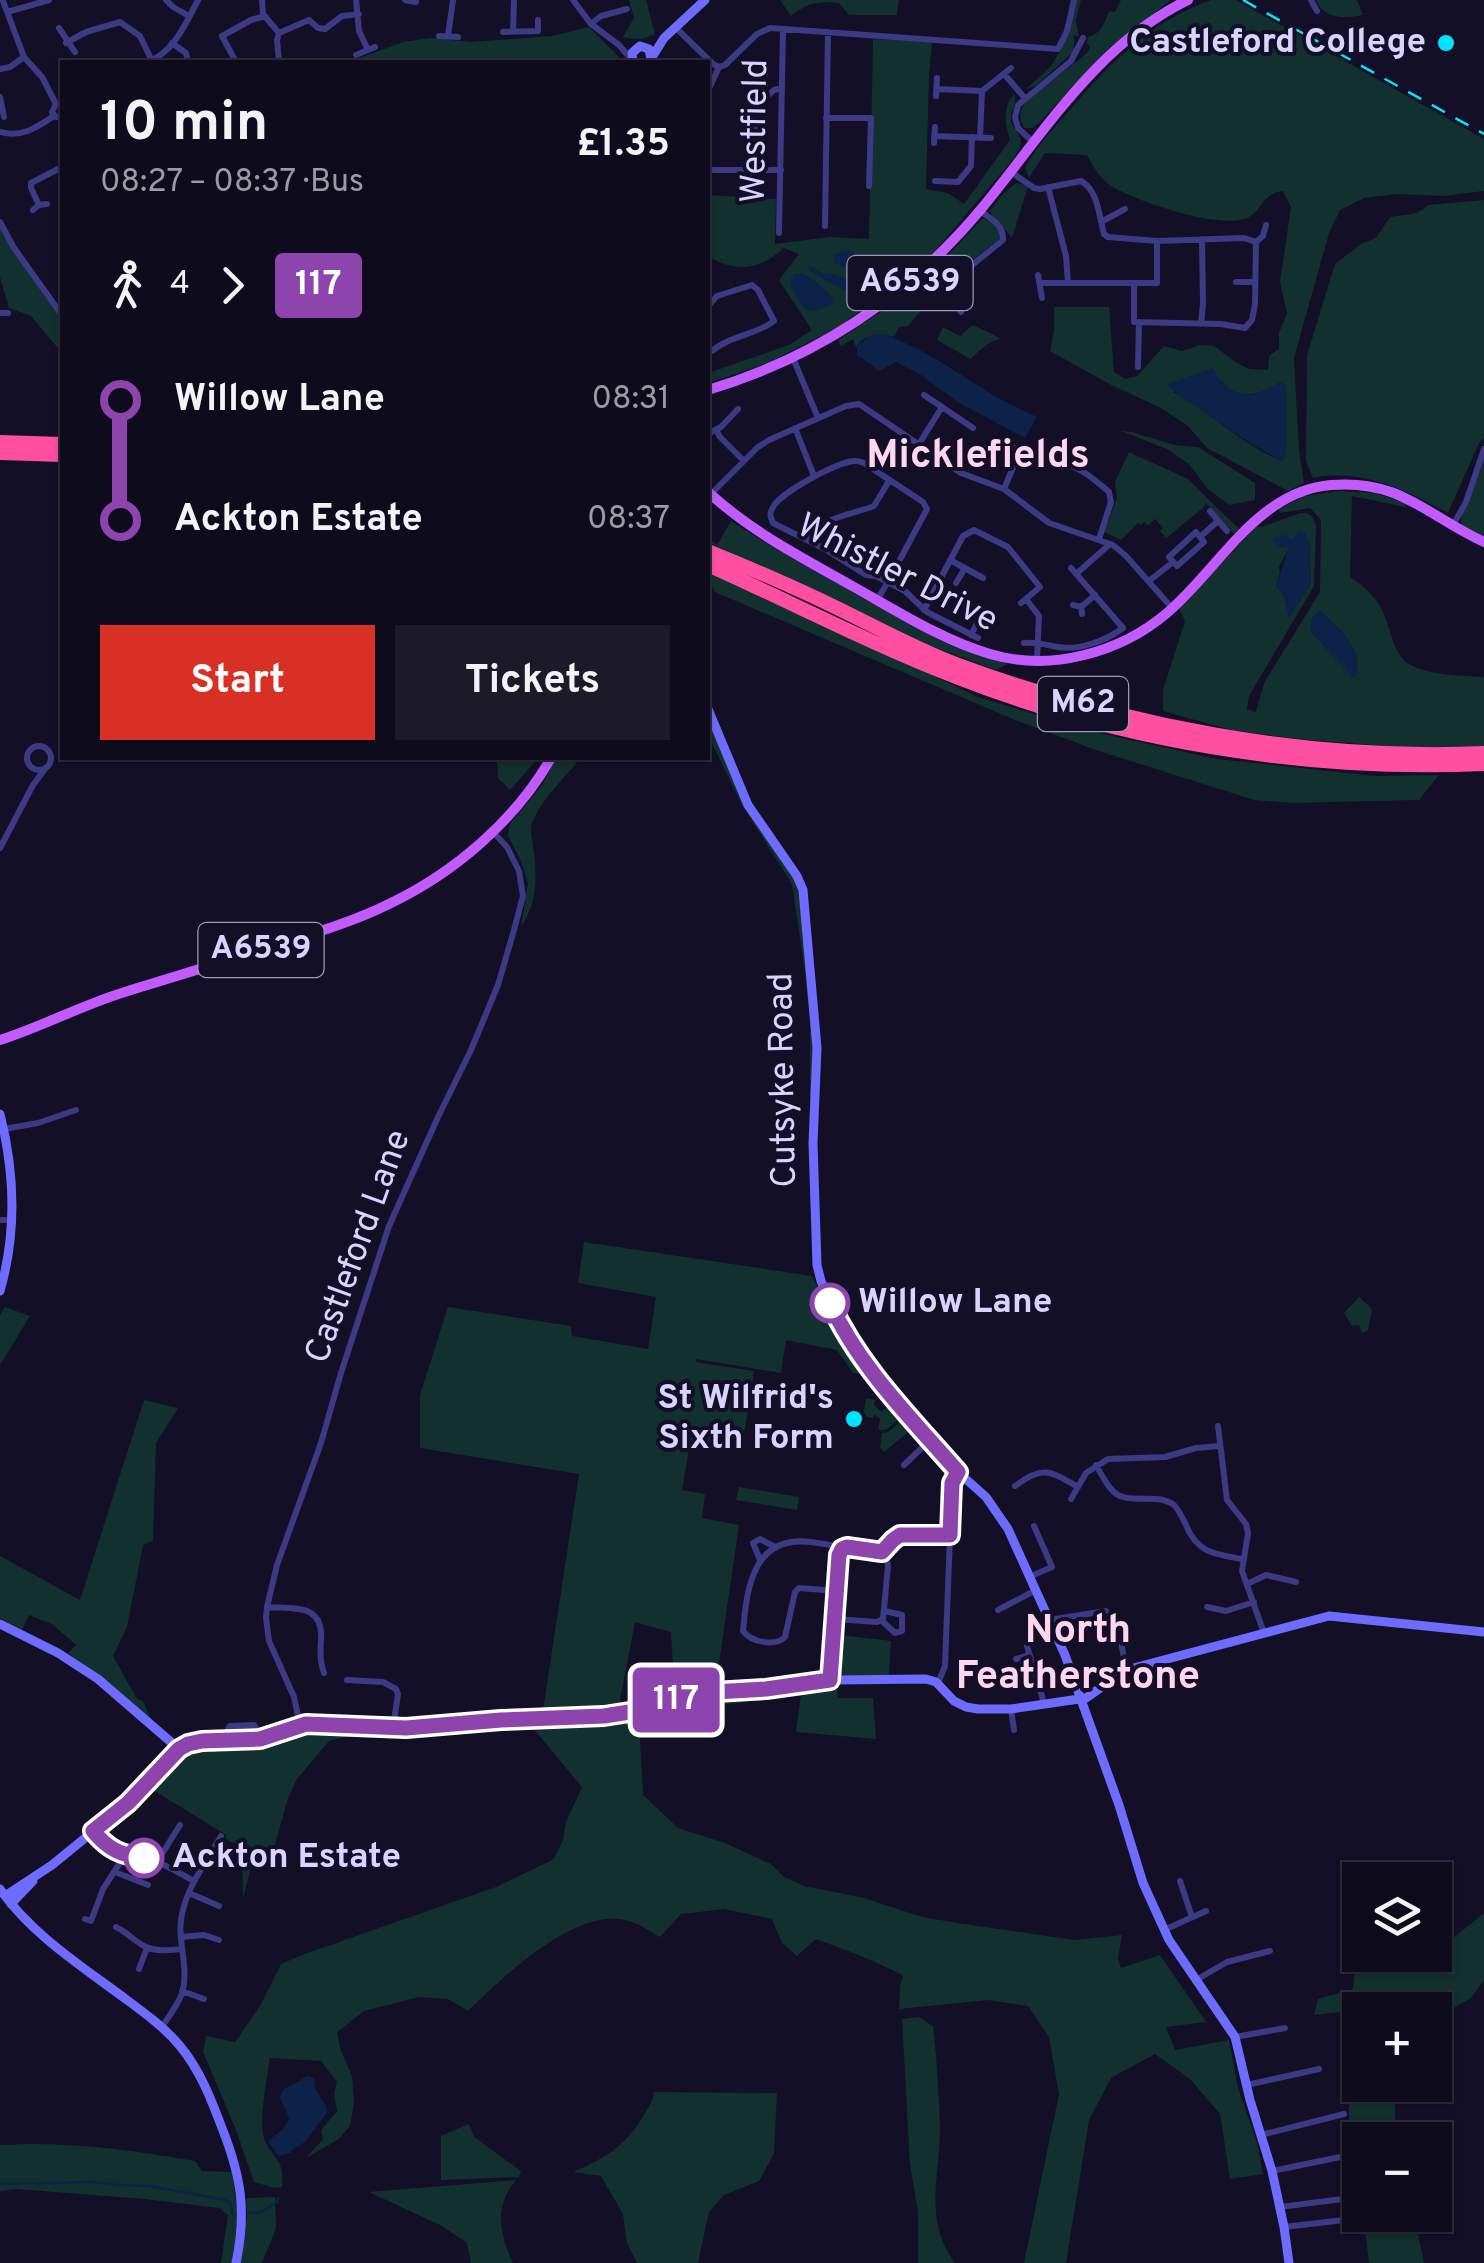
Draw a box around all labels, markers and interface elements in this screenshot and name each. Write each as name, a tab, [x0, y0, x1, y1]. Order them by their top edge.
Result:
place label: Castleford College	[1129, 21, 1426, 65]
marker: Castleford College	[1435, 32, 1457, 54]
street label: Westfield	[733, 58, 779, 204]
text: 10 min	[100, 90, 268, 160]
text: £1.35	[576, 121, 670, 170]
text: 08:27 – 08:37 · Bus	[100, 163, 364, 203]
road number: A6539	[848, 256, 972, 310]
icon: walk	[100, 258, 155, 313]
icon: forward	[205, 258, 260, 313]
text: 117	[295, 263, 342, 307]
text: 4	[170, 265, 190, 305]
text: Willow Lane	[174, 376, 385, 425]
text: 08:31	[592, 380, 670, 420]
district label: Micklefields	[866, 432, 1090, 482]
text: Ackton Estate	[174, 496, 423, 545]
text: 08:37	[587, 500, 670, 540]
street label: Whistler Drive	[789, 505, 1005, 643]
button: Start	[100, 625, 375, 740]
button: Tickets	[395, 625, 670, 740]
road number: M62	[1038, 677, 1128, 731]
road number: A6539	[198, 923, 324, 977]
street label: Cutsyke Road	[760, 972, 808, 1188]
street label: Castleford Lane	[296, 1124, 422, 1370]
place label: Willow Lane	[858, 1281, 1052, 1325]
marker: Willow Lane	[811, 1284, 849, 1322]
place label: St Wilfrid's Sixth Form	[658, 1377, 834, 1461]
marker: St Wilfrid's Sixth Form	[843, 1408, 865, 1430]
district label: North Featherstone	[956, 1607, 1200, 1703]
line badge: 117	[618, 1668, 734, 1732]
text: 117	[653, 1678, 699, 1722]
place label: Ackton Estate	[172, 1836, 401, 1880]
marker: Ackton Estate	[125, 1839, 163, 1877]
map controls	[1342, 1862, 1452, 2232]
button: layers	[1342, 1862, 1452, 1972]
button: +	[1342, 1992, 1452, 2102]
button: −	[1342, 2122, 1452, 2232]

